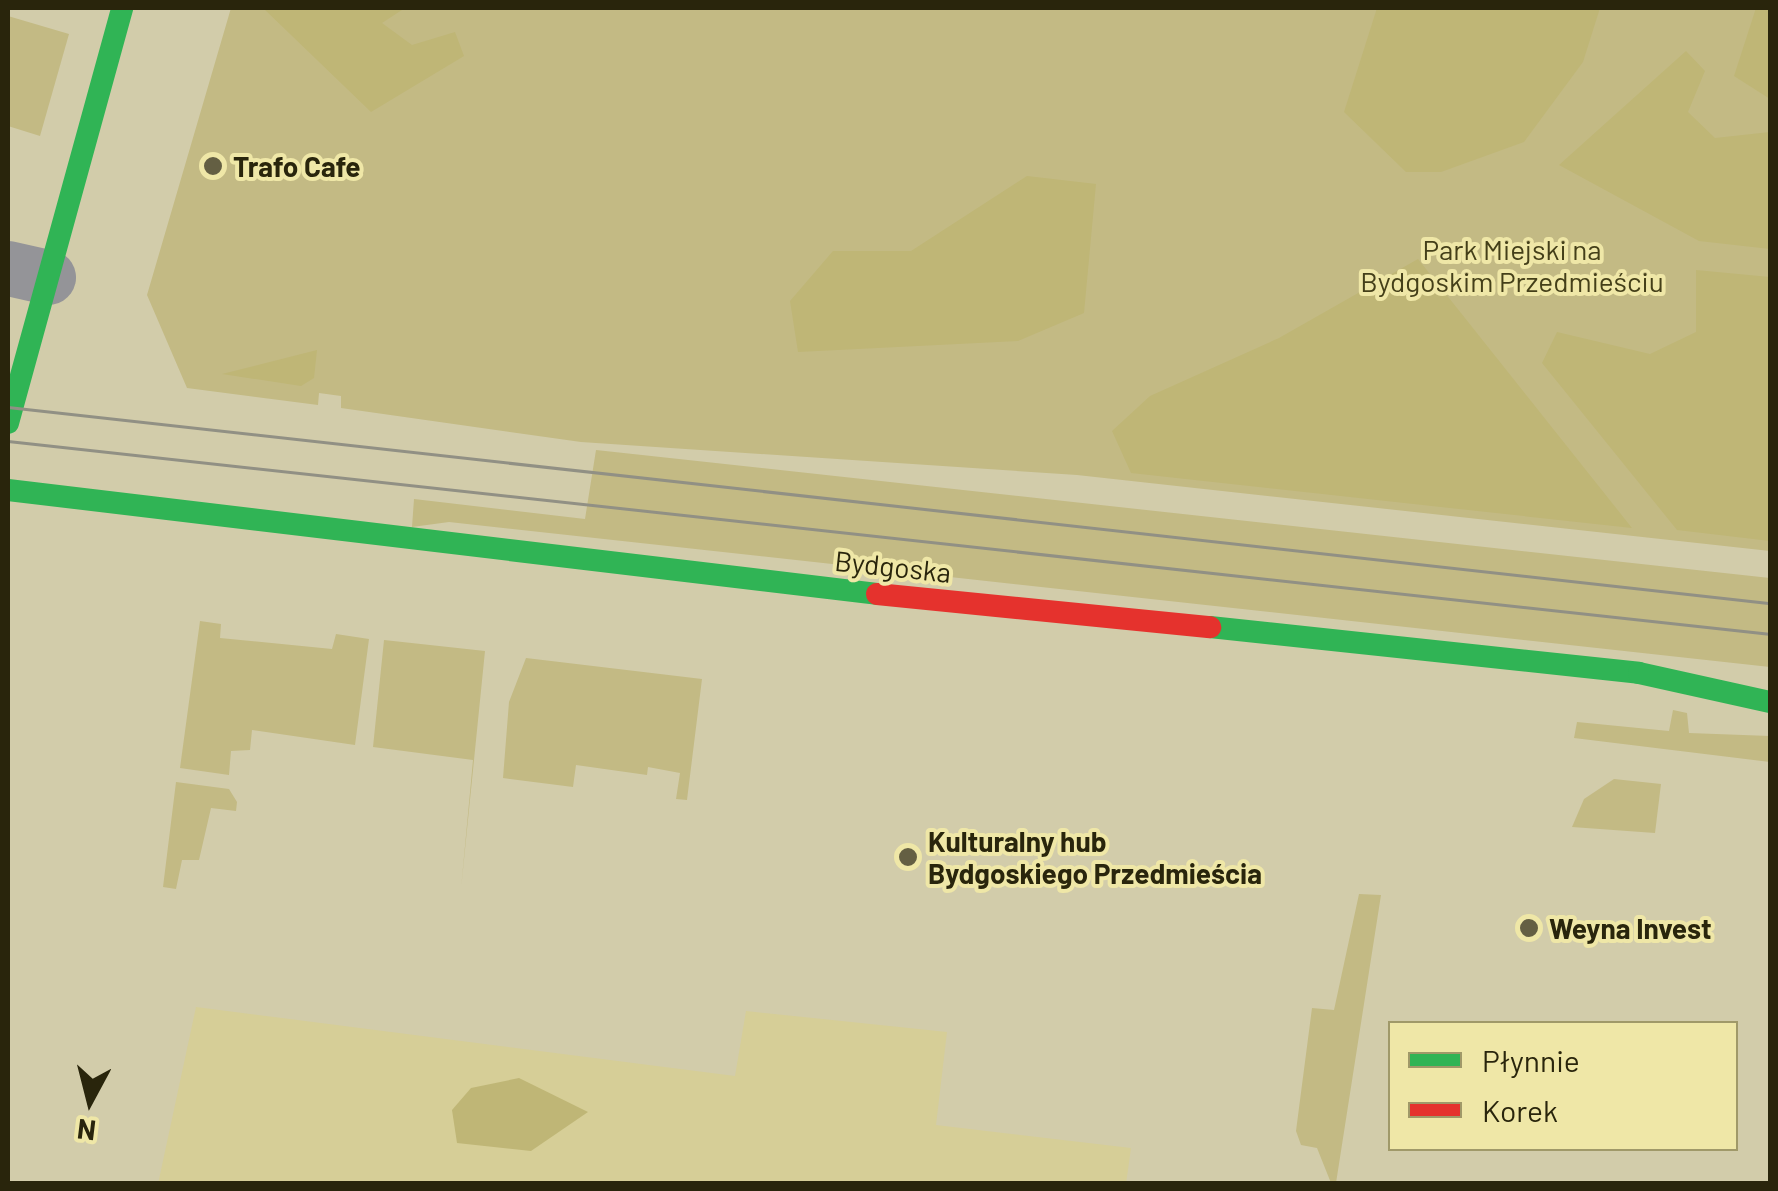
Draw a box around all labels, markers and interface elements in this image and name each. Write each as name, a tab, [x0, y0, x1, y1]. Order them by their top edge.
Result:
place label: Trafo Cafe	[233, 149, 361, 183]
marker: Trafo Cafe	[202, 155, 224, 177]
park label: Park Miejski na Bydgoskim Przedmieściu	[1360, 232, 1664, 298]
street label: Bydgoska	[833, 543, 953, 589]
place label: Kulturalny hub Bydgoskiego Przedmieścia	[928, 824, 1262, 890]
marker: Kulturalny hub Bydgoskiego Przedmieścia	[897, 846, 919, 868]
place label: Weyna Invest	[1549, 911, 1712, 945]
marker: Weyna Invest	[1518, 917, 1540, 939]
legend	[1388, 1021, 1738, 1151]
text: Płynnie	[1482, 1042, 1580, 1078]
north arrow	[40, 1051, 140, 1151]
text: Korek	[1482, 1092, 1558, 1128]
text: N	[75, 1113, 98, 1149]

